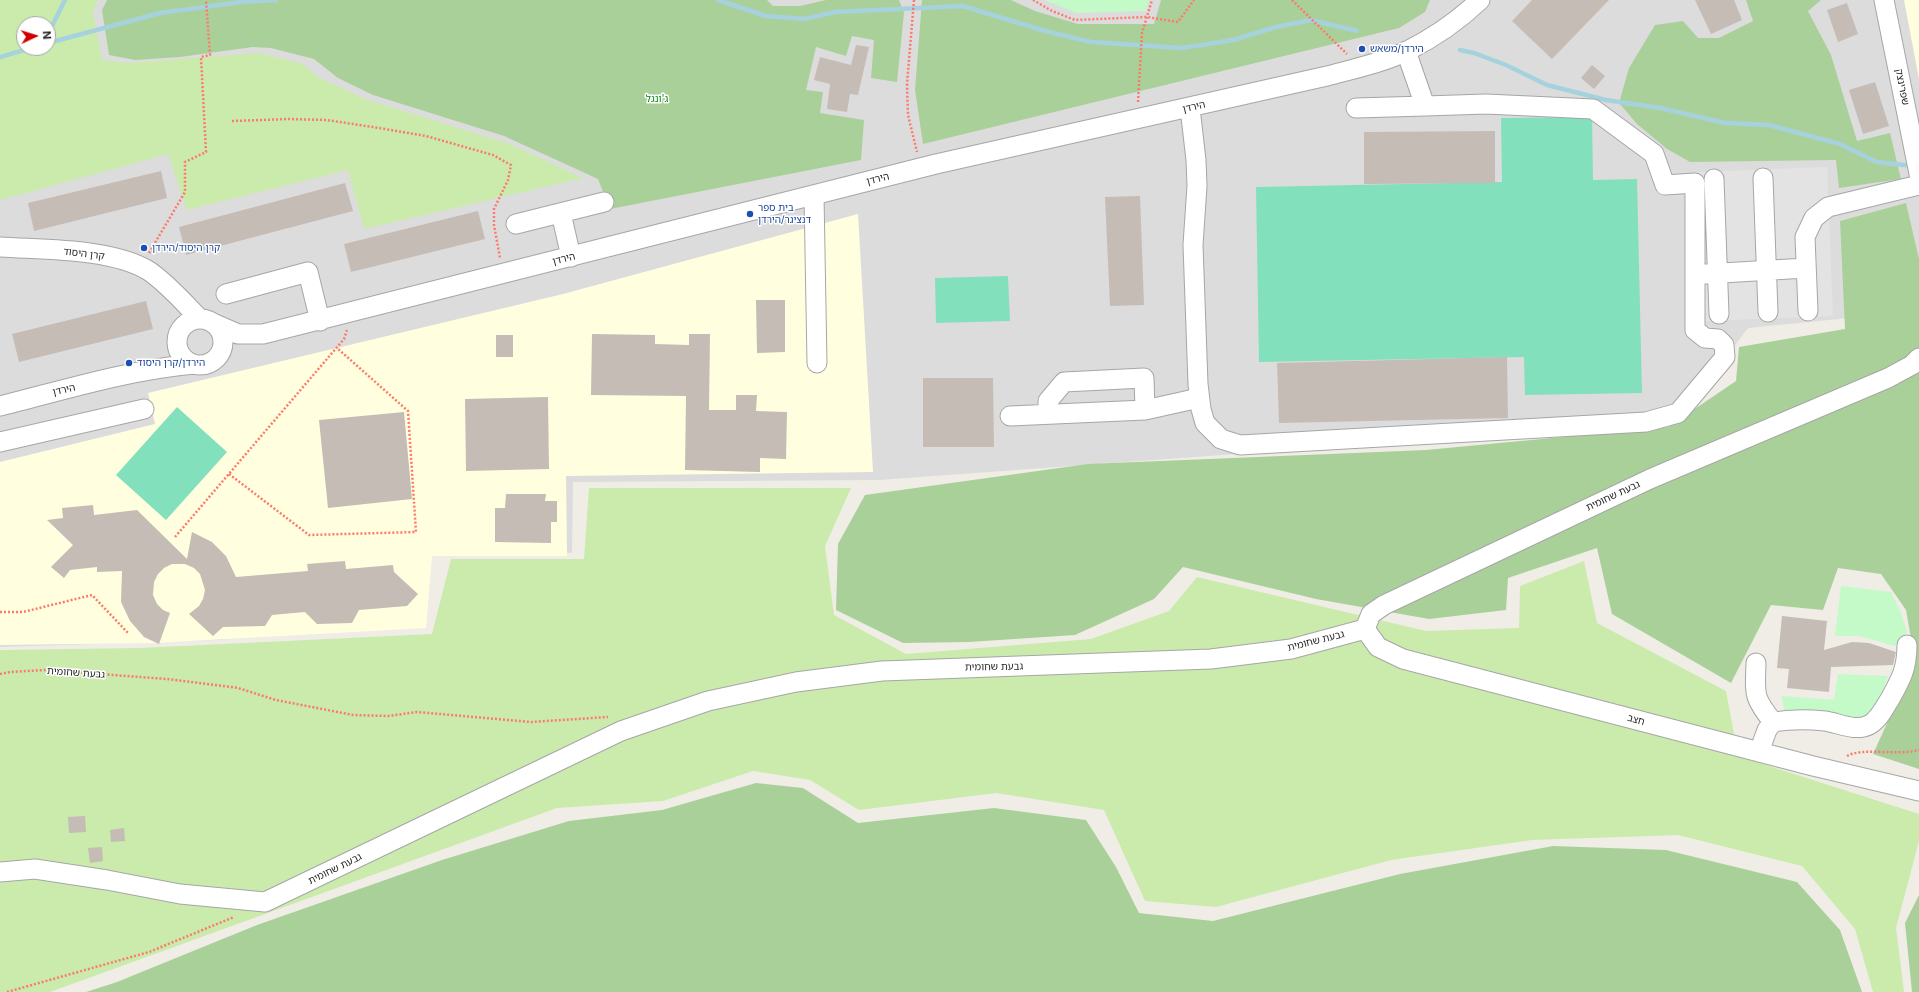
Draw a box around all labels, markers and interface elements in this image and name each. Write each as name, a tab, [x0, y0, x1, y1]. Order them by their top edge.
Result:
north arrow	[16, 16, 56, 56]
text: N	[40, 31, 54, 40]
place label: הירדן/משאש	[1370, 43, 1424, 55]
marker: הירדן/משאש	[1357, 44, 1367, 54]
street label: שפרינצק	[1893, 68, 1911, 106]
park label: ג'ונגל	[646, 93, 668, 105]
street label: הירדן	[1181, 99, 1207, 115]
street label: הירדן	[865, 170, 891, 188]
place label: בית ספר דנציגר/הירדן	[758, 202, 811, 226]
marker: בית ספר דנציגר/הירדן	[745, 209, 755, 219]
place label: קרן היסוד/הירדן	[152, 242, 220, 254]
marker: קרן היסוד/הירדן	[139, 243, 149, 253]
street label: קרן היסוד	[63, 246, 105, 262]
street label: הירדן	[551, 250, 577, 268]
place label: הירדן/קרן היסוד	[137, 357, 205, 369]
marker: הירדן/קרן היסוד	[124, 358, 134, 368]
street label: הירדן	[51, 382, 77, 398]
street label: גבעת שחומית	[1584, 478, 1642, 514]
street label: גבעת שחומית	[1286, 628, 1346, 654]
street label: גבעת שחומית	[965, 660, 1023, 674]
street label: גבעת שחומית	[47, 665, 105, 681]
street label: חצב	[1626, 712, 1646, 728]
street label: גבעת שחומית	[306, 851, 364, 887]

